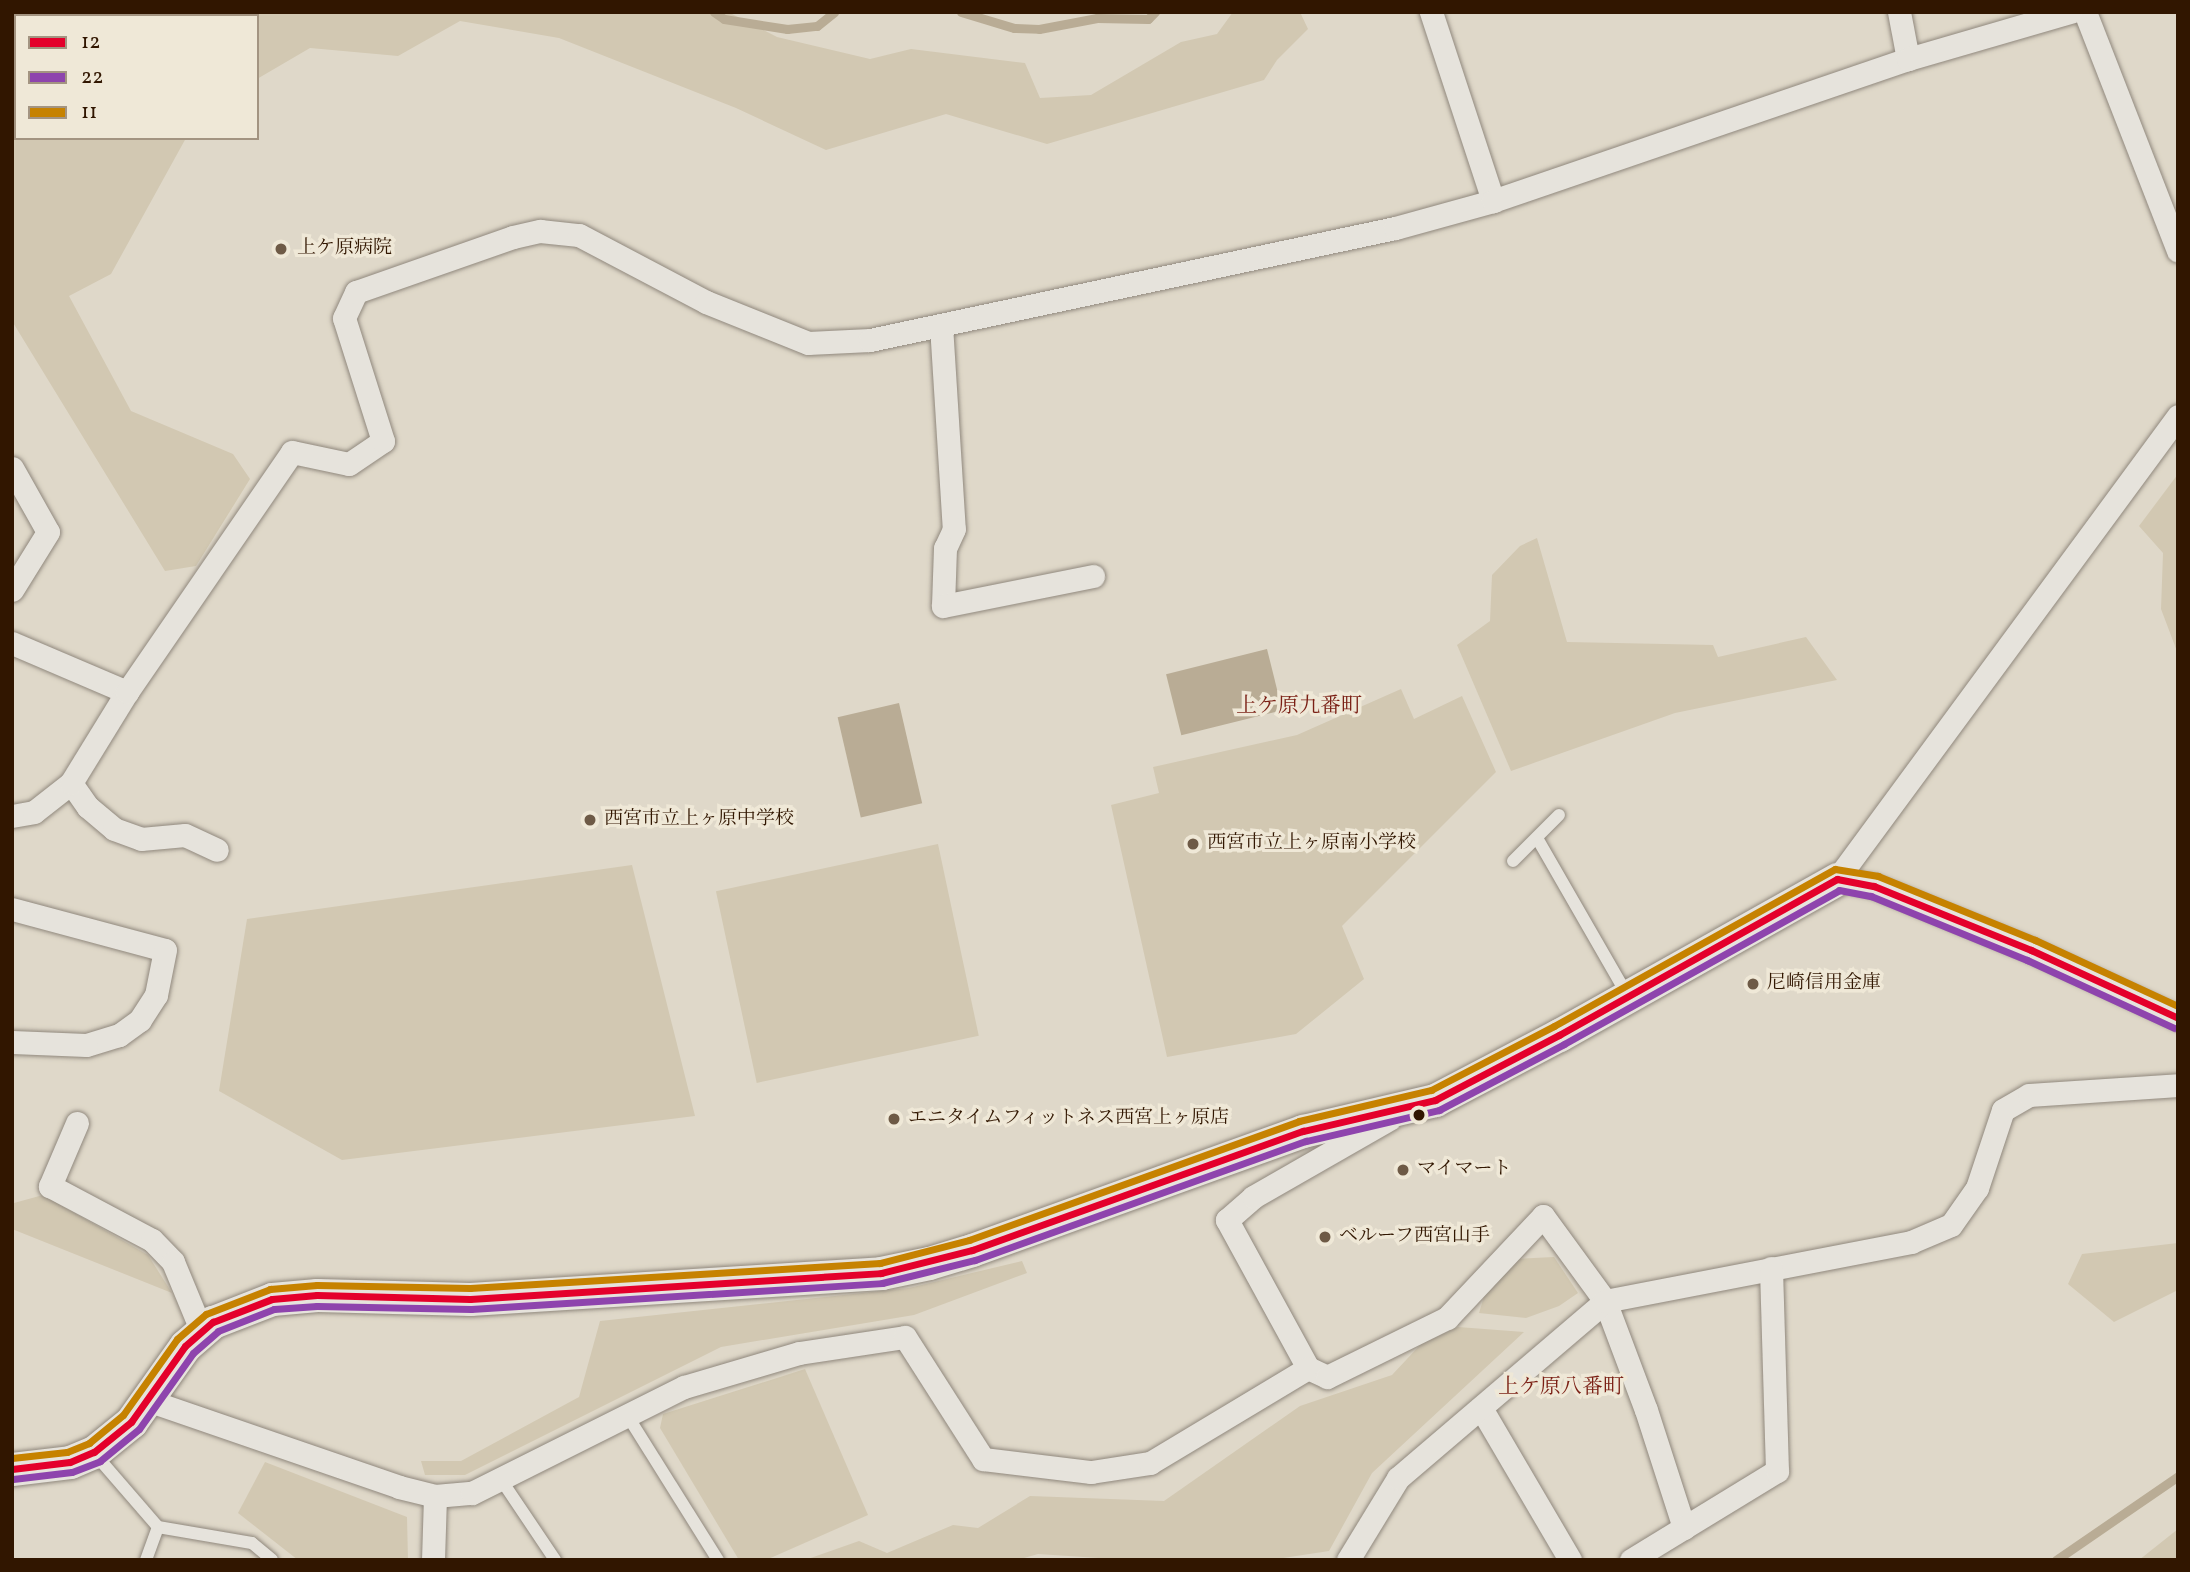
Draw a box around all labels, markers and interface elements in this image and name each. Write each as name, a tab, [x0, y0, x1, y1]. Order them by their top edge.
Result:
legend	[14, 14, 259, 140]
text: 12	[81, 28, 100, 57]
text: 22	[81, 63, 104, 92]
text: 11	[81, 98, 97, 127]
place label: 上ケ原病院	[297, 238, 392, 260]
marker: 上ケ原病院	[271, 239, 291, 259]
district label: 上ケ原九番町	[1236, 694, 1362, 720]
place label: 西宮市立上ヶ原中学校	[604, 809, 794, 831]
marker: 西宮市立上ヶ原中学校	[582, 812, 598, 828]
place label: 西宮市立上ヶ原南小学校	[1207, 833, 1416, 855]
marker: 西宮市立上ヶ原南小学校	[1185, 836, 1201, 852]
place label: 尼崎信用金庫	[1767, 973, 1881, 995]
marker: 尼崎信用金庫	[1745, 976, 1761, 992]
place label: エニタイムフィットネス西宮上ヶ原店	[908, 1108, 1231, 1130]
unlabelled marker	[1412, 1108, 1426, 1122]
marker: エニタイムフィットネス西宮上ヶ原店	[886, 1111, 902, 1127]
place label: マイマート	[1417, 1159, 1512, 1181]
marker: マイマート	[1395, 1162, 1411, 1178]
place label: ベルーフ西宮山手	[1339, 1226, 1491, 1248]
marker: ベルーフ西宮山手	[1317, 1229, 1333, 1245]
district label: 上ケ原八番町	[1498, 1375, 1624, 1401]

